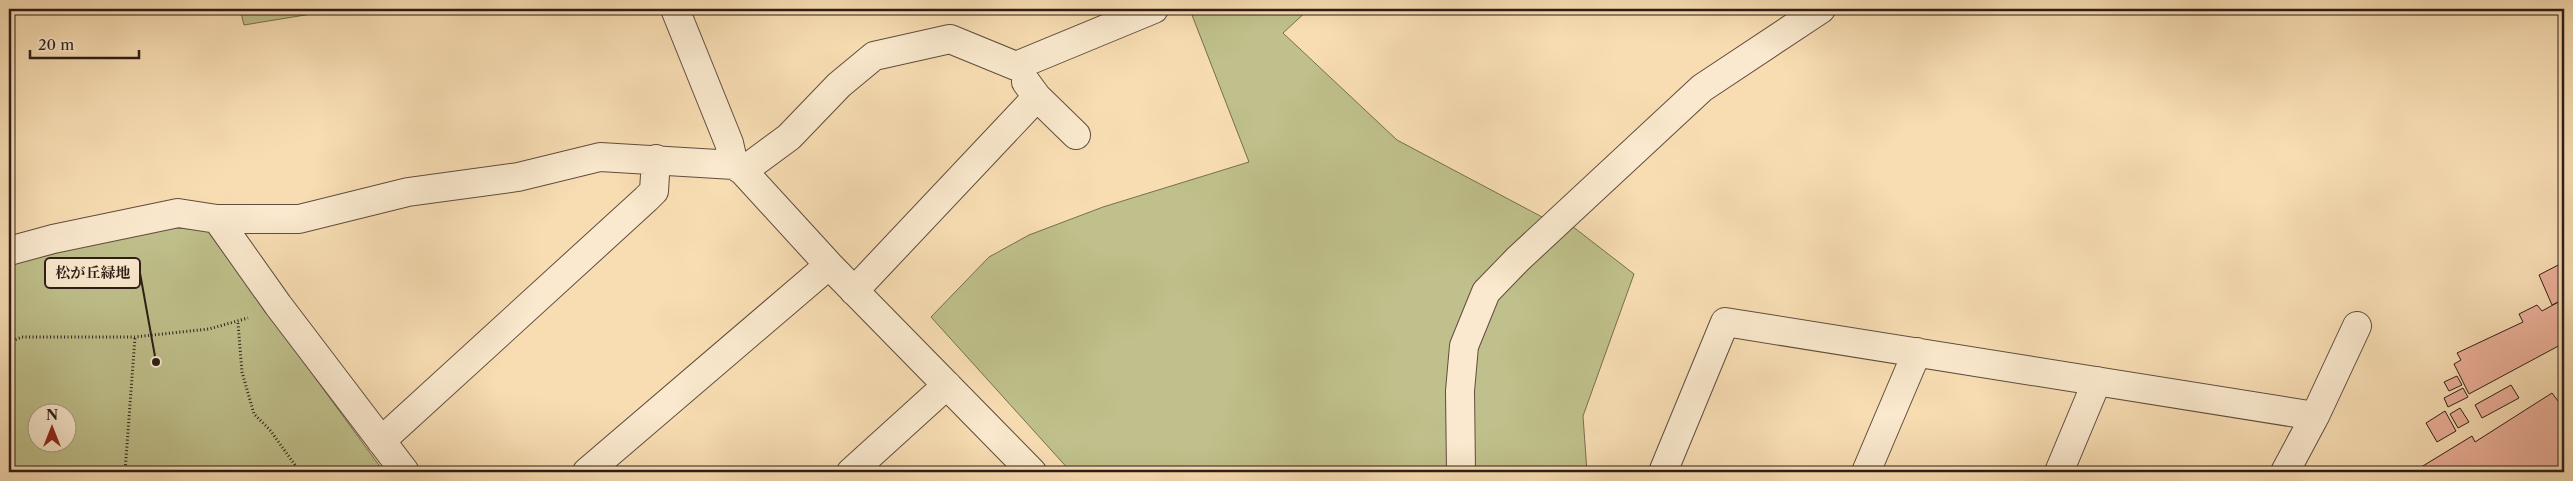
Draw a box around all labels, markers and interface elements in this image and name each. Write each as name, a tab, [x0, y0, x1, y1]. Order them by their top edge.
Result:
scale bar	[30, 28, 139, 60]
text: 20 m	[38, 35, 74, 54]
callout: 松が丘緑地	[45, 258, 140, 288]
text: 松が丘緑地	[55, 263, 131, 282]
north arrow	[28, 404, 78, 454]
text: N	[46, 406, 58, 424]

